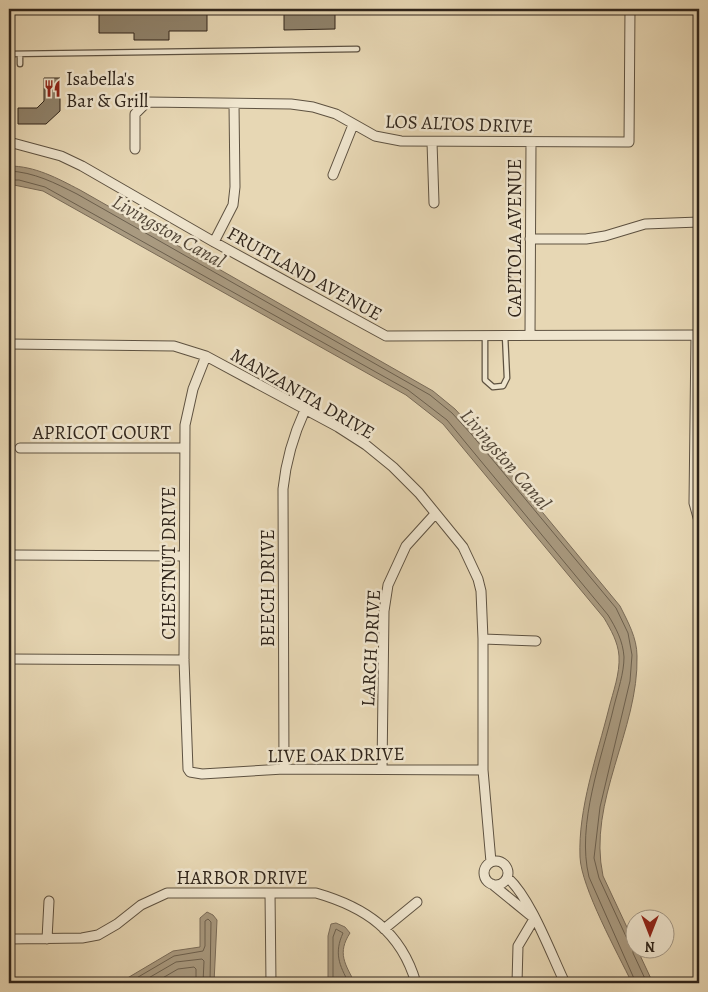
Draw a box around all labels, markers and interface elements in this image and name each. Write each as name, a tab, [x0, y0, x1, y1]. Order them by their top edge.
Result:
place label: Isabella's Bar & Grill	[66, 66, 149, 114]
restaurant icon: Isabella's Bar & Grill	[42, 79, 62, 99]
street label: LOS ALTOS DRIVE	[384, 108, 534, 140]
street label: CAPITOLA AVENUE	[502, 158, 528, 318]
water label: Livingston Canal	[107, 188, 230, 275]
street label: FRUITLAND AVENUE	[222, 220, 387, 327]
street label: MANZANITA DRIVE	[226, 342, 379, 446]
water label: Livingston Canal	[454, 403, 557, 516]
street label: APRICOT COURT	[32, 420, 172, 446]
street label: CHESTNUT DRIVE	[156, 486, 182, 640]
street label: BEECH DRIVE	[255, 529, 281, 647]
street label: LARCH DRIVE	[355, 589, 387, 707]
street label: LIVE OAK DRIVE	[267, 741, 405, 769]
street label: HARBOR DRIVE	[176, 865, 308, 891]
north arrow	[626, 910, 676, 960]
text: N	[645, 937, 655, 956]

